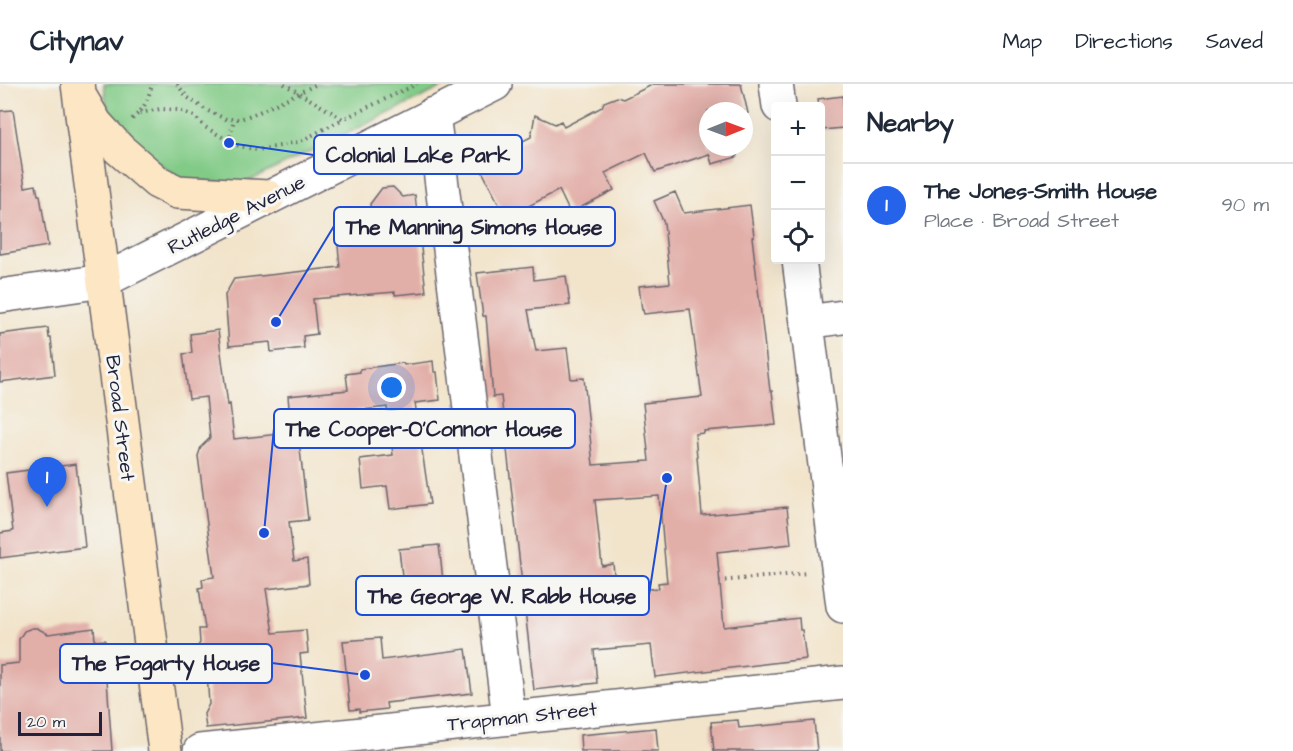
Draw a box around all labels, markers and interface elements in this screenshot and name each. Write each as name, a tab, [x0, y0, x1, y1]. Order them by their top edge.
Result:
text: Citynav	[30, 22, 124, 61]
text: Map	[1002, 27, 1042, 56]
text: Directions	[1075, 27, 1173, 56]
text: Saved	[1206, 27, 1263, 56]
north arrow	[699, 102, 753, 156]
map controls	[771, 102, 825, 264]
button: +	[771, 102, 825, 156]
text: Nearby	[867, 105, 954, 141]
callout: Colonial Lake Park	[314, 135, 522, 174]
text: Colonial Lake Park	[326, 141, 510, 170]
button: −	[771, 156, 825, 210]
street label: Rutledge Avenue	[163, 168, 311, 262]
text: The Jones-Smith House	[924, 176, 1157, 207]
text: 1	[885, 191, 888, 219]
text: 90 m	[1221, 191, 1269, 219]
callout: The Manning Simons House	[334, 207, 615, 246]
text: Place · Broad Street	[924, 207, 1119, 235]
button: locate	[771, 210, 825, 264]
text: The Manning Simons House	[345, 213, 603, 244]
street label: Broad Street	[98, 354, 142, 483]
your location	[377, 373, 406, 402]
callout: The Cooper-O'Connor House	[274, 409, 575, 448]
text: The Cooper-O'Connor House	[285, 415, 563, 445]
pin: 1	[28, 458, 66, 507]
callout: The George W. Rabb House	[356, 576, 649, 615]
text: The George W. Rabb House	[366, 582, 637, 613]
callout: The Fogarty House	[60, 644, 272, 683]
text: The Fogarty House	[71, 649, 261, 681]
street label: Trapman Street	[446, 695, 598, 739]
scale bar	[18, 709, 102, 736]
text: 20 m	[27, 711, 65, 733]

